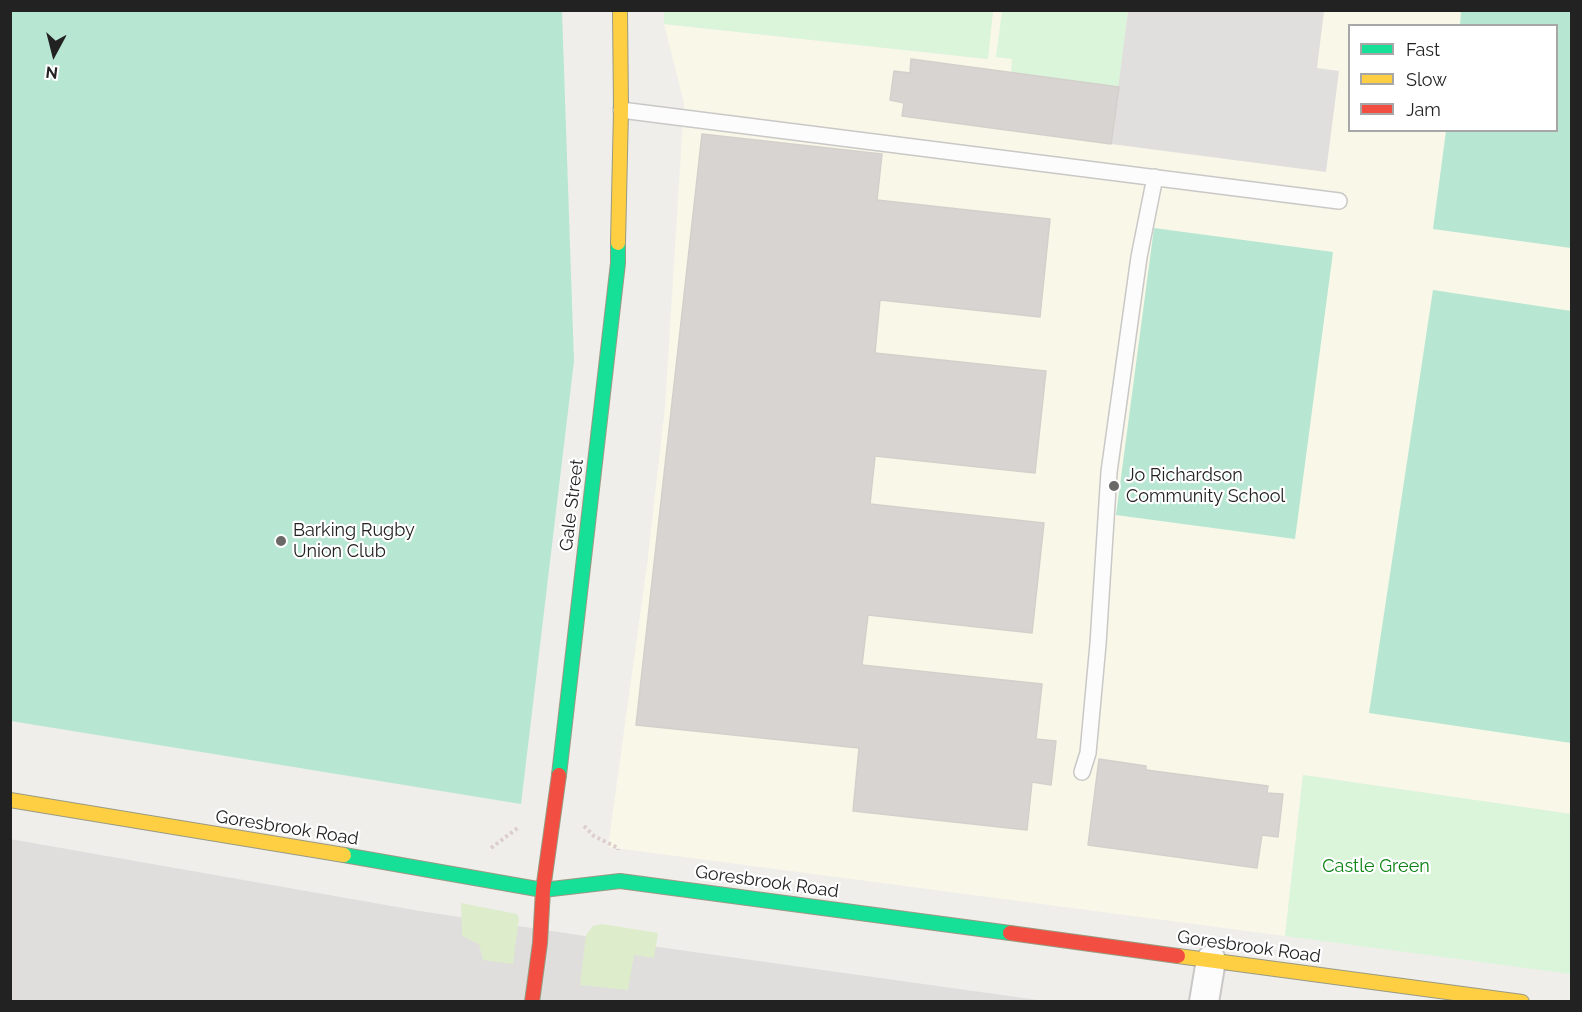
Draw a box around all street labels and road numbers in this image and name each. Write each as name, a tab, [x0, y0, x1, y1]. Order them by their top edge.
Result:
street label: Gale Street	[556, 458, 588, 552]
street label: Goresbrook Road	[214, 806, 360, 850]
street label: Goresbrook Road	[694, 861, 840, 903]
street label: Goresbrook Road	[1176, 926, 1322, 968]

